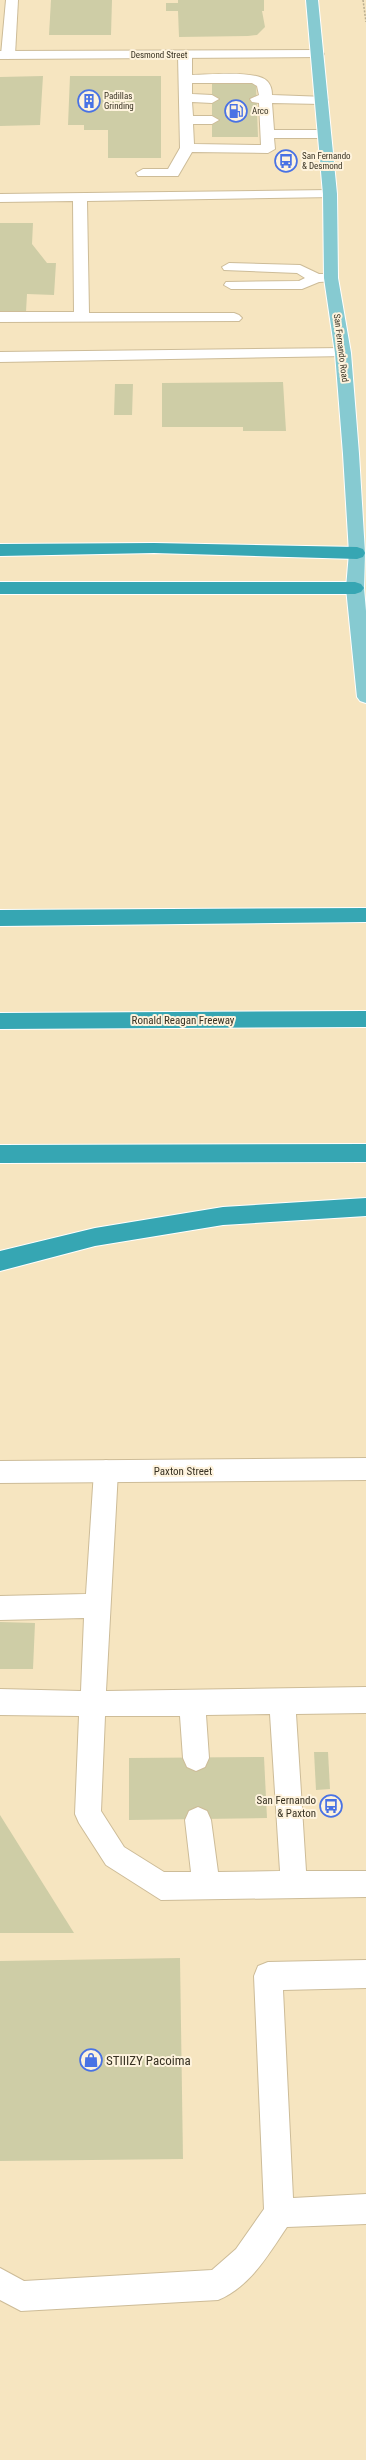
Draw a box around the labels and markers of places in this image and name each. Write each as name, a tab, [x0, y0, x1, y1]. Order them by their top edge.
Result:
building icon: Padillas Grinding	[76, 88, 102, 114]
place label: Padillas Grinding	[104, 91, 134, 111]
fuel station icon: Arco	[223, 98, 249, 124]
place label: Arco	[252, 106, 269, 116]
bus stop icon: San Fernando & Desmond	[273, 148, 299, 174]
place label: San Fernando & Desmond	[302, 151, 351, 171]
bus stop icon: San Fernando & Paxton	[318, 1793, 344, 1819]
place label: San Fernando & Paxton	[257, 1794, 316, 1820]
shop icon: STIIIZY Pacoima	[78, 2047, 104, 2073]
place label: STIIIZY Pacoima	[106, 2053, 191, 2068]

